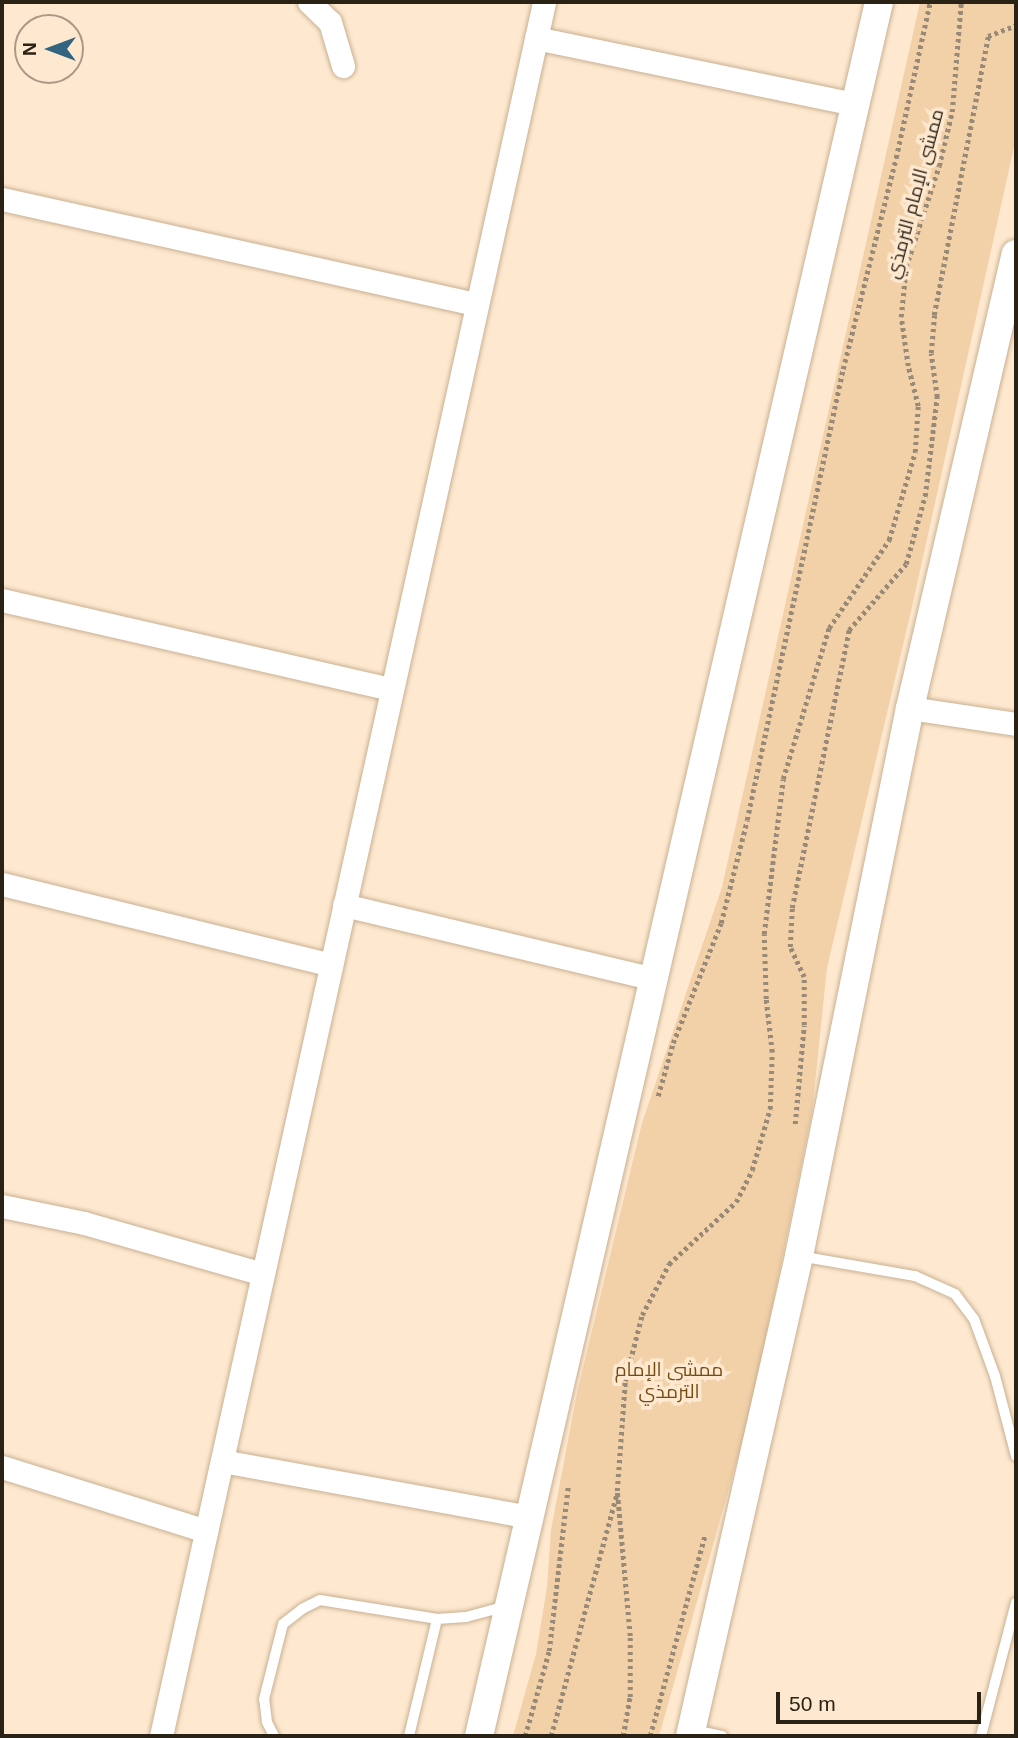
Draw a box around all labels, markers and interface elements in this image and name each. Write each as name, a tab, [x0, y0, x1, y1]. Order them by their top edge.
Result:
north arrow	[14, 14, 84, 84]
text: N	[19, 42, 40, 56]
street label: ممشى الإمام الترمذي	[881, 107, 949, 281]
park label: ممشى الإمام الترمذي	[615, 1359, 723, 1403]
scale bar	[780, 1678, 985, 1722]
text: 50 m	[789, 1692, 836, 1715]

